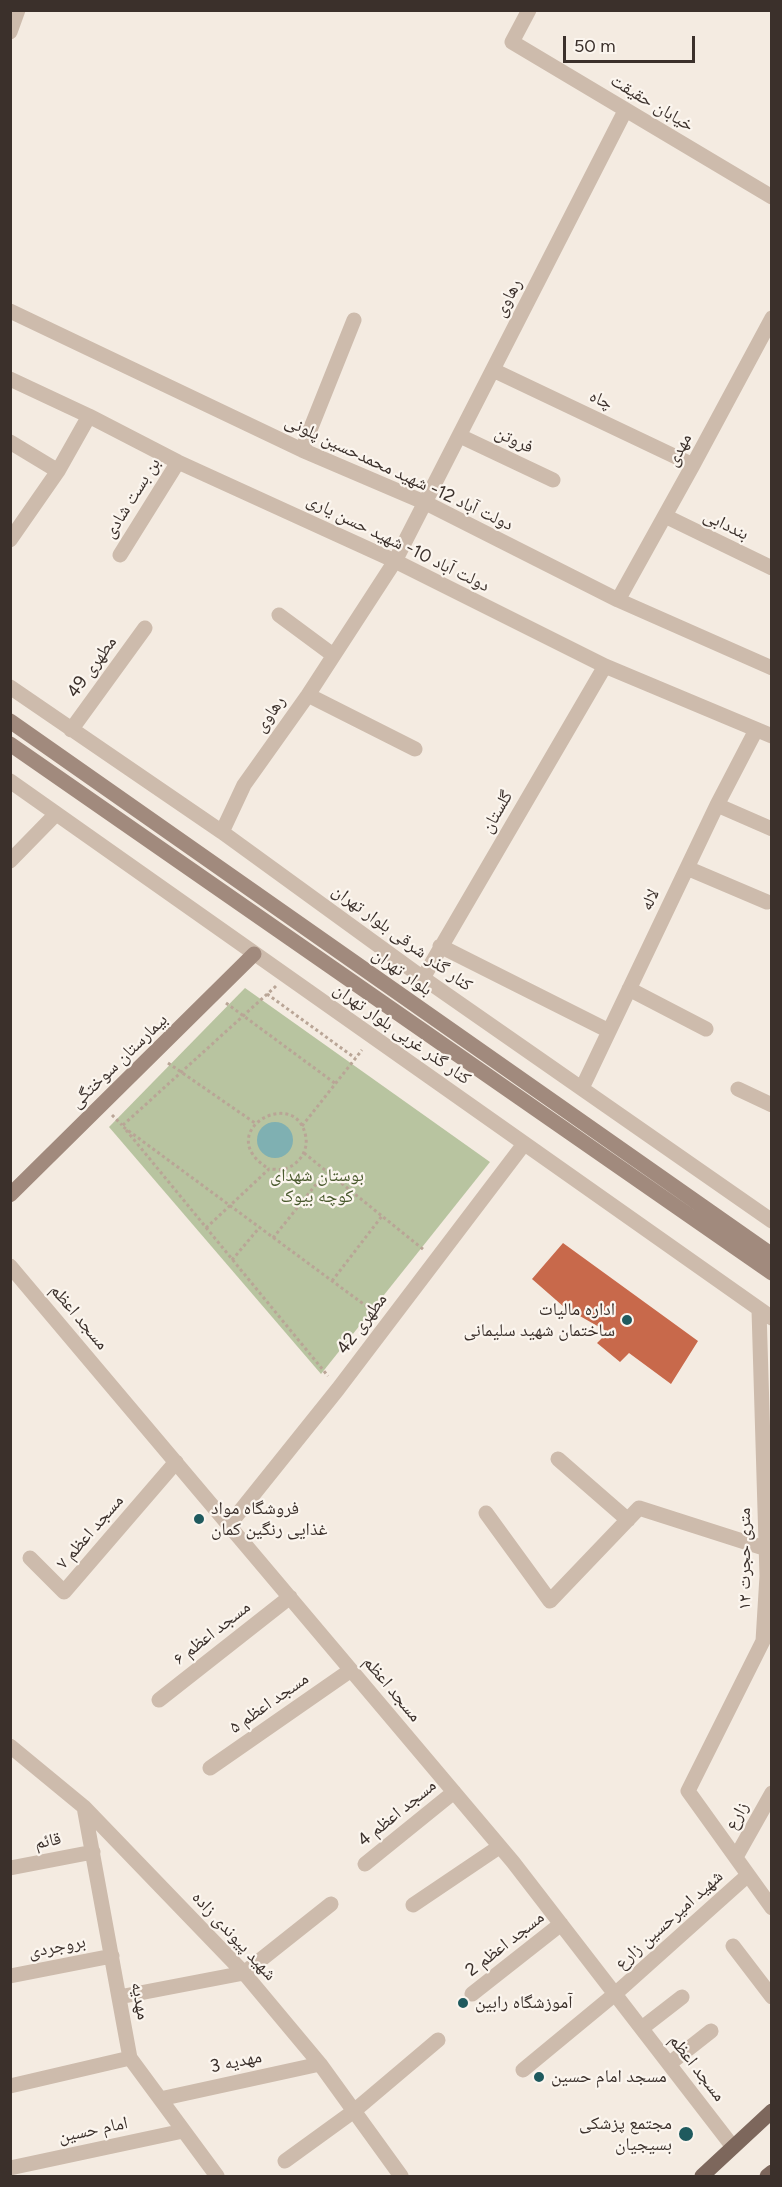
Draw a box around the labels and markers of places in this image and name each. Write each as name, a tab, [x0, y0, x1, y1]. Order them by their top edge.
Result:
place label: اداره مالیات ساختمان شهید سلیمانی	[463, 1299, 615, 1342]
marker: اداره مالیات ساختمان شهید سلیمانی	[620, 1313, 634, 1327]
place label: فروشگاه مواد غذایی رنگین کمان	[211, 1498, 328, 1540]
marker: فروشگاه مواد غذایی رنگین کمان	[192, 1512, 206, 1526]
place label: آموزشگاه رابین	[475, 1992, 573, 2014]
marker: آموزشگاه رابین	[456, 1996, 470, 2010]
place label: مسجد امام حسین	[551, 2066, 667, 2088]
marker: مسجد امام حسین	[532, 2070, 546, 2084]
place label: مجتمع پزشکی بسیجیان	[579, 2113, 672, 2156]
marker: مجتمع پزشکی بسیجیان	[677, 2125, 695, 2143]

